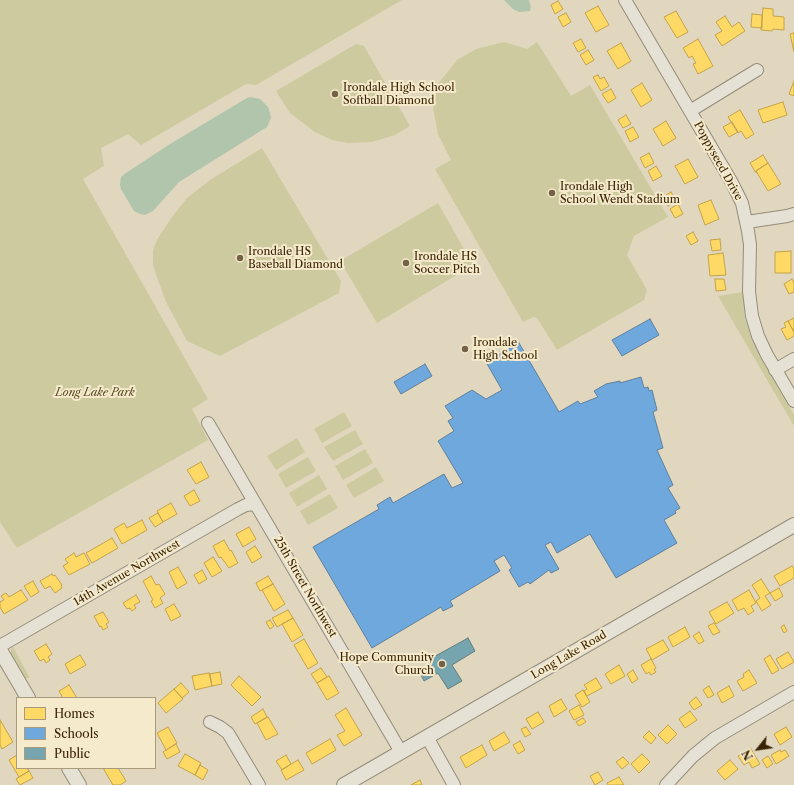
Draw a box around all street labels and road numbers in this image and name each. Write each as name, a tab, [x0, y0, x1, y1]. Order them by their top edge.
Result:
street label: Poppyseed Drive	[691, 119, 745, 203]
street label: 25th Street Northwest	[271, 534, 339, 640]
street label: 14th Avenue Northwest	[71, 537, 183, 609]
street label: Long Lake Road	[529, 628, 609, 682]

